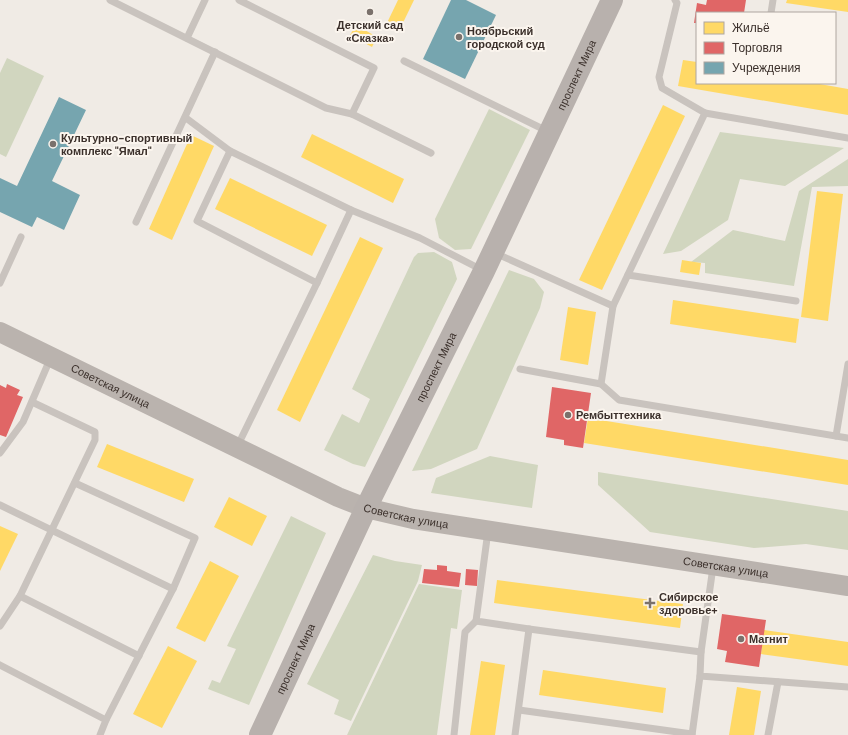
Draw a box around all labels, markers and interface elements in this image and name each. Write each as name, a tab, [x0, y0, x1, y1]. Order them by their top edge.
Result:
marker: Детский сад «Сказка»	[365, 7, 375, 17]
legend	[696, 12, 836, 84]
place label: Детский сад «Сказка»	[337, 18, 403, 45]
text: Жильё	[732, 20, 770, 36]
place label: Ноябрьский городской суд	[467, 24, 545, 51]
marker: Ноябрьский городской суд	[454, 32, 464, 42]
street label: проспект Мира	[554, 37, 600, 113]
text: Торговля	[732, 40, 782, 56]
text: Учреждения	[732, 60, 801, 76]
place label: Культурно-спортивный комплекс "Ямал"	[61, 131, 192, 158]
marker: Культурно-спортивный комплекс "Ямал"	[48, 139, 58, 149]
street label: проспект Мира	[413, 329, 460, 404]
street label: Советская улица	[69, 361, 153, 412]
place label: Рембыттехника	[576, 408, 662, 422]
marker: Рембыттехника	[563, 410, 573, 420]
street label: Советская улица	[362, 501, 450, 531]
street label: Советская улица	[682, 554, 770, 581]
place label: Сибирское здоровье+	[659, 590, 718, 617]
marker: Сибирское здоровье+	[644, 597, 656, 609]
street label: проспект Мира	[273, 621, 318, 696]
place label: Магнит	[749, 632, 788, 646]
marker: Магнит	[736, 634, 746, 644]

